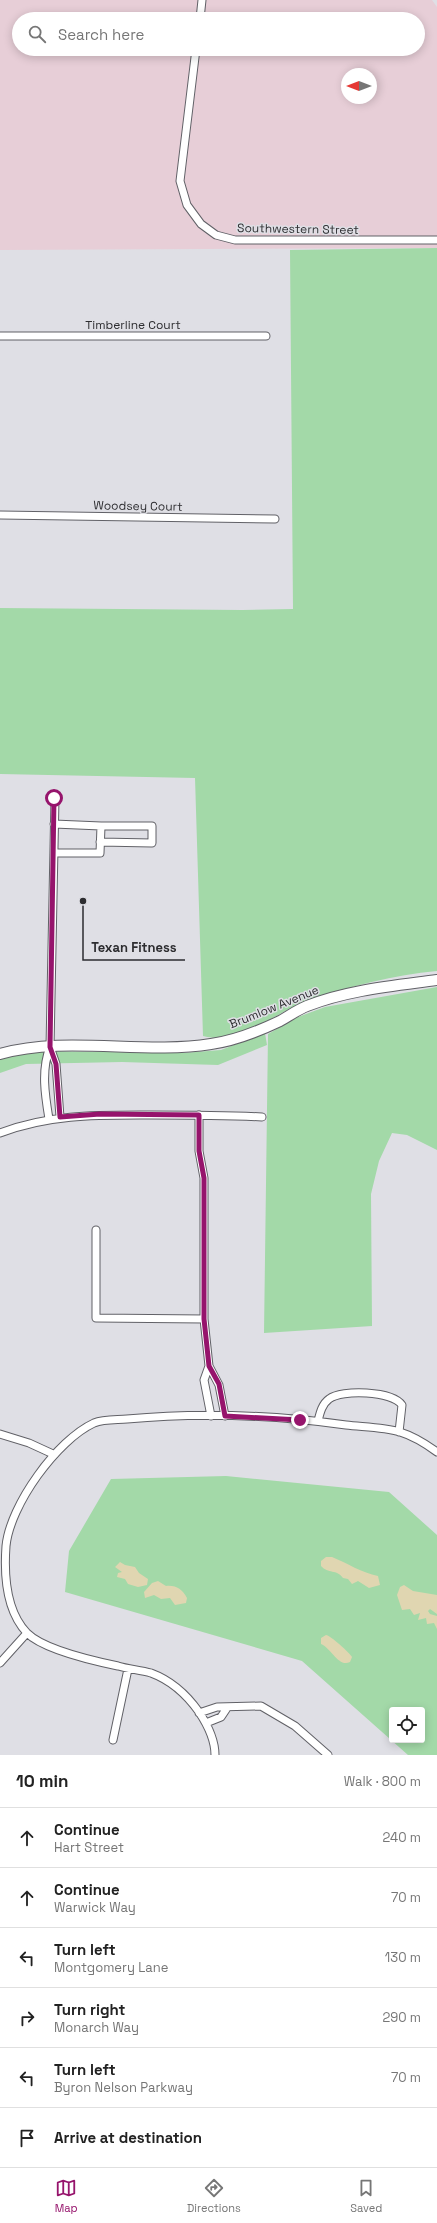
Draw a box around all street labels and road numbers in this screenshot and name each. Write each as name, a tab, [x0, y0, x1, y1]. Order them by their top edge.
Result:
street label: Southwestern Street	[237, 220, 359, 238]
street label: Timberline Court	[85, 317, 181, 333]
street label: Woodsey Court	[93, 497, 183, 515]
street label: Brumlow Avenue	[227, 982, 321, 1032]

